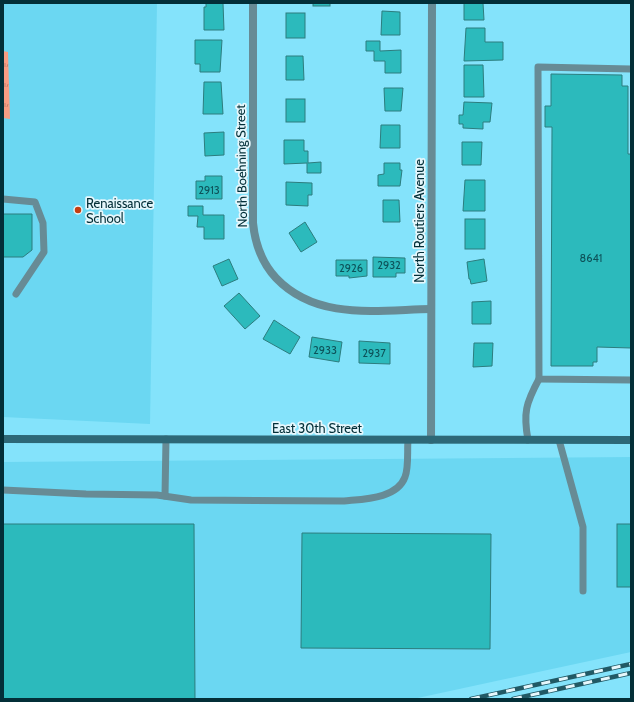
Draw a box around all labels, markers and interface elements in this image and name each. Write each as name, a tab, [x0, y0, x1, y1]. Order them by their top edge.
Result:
street label: North Boehning Street	[232, 104, 250, 228]
street label: North Routiers Avenue	[411, 159, 427, 283]
house number: 2913	[198, 183, 220, 197]
place label: Renaissance School	[86, 195, 154, 226]
marker: Renaissance School	[73, 205, 83, 215]
house number: 8641	[580, 251, 602, 265]
house number: 2932	[377, 258, 401, 272]
house number: 2926	[339, 261, 363, 275]
house number: 2933	[313, 343, 337, 357]
house number: 2937	[362, 346, 386, 360]
street label: East 30th Street	[272, 420, 363, 436]

